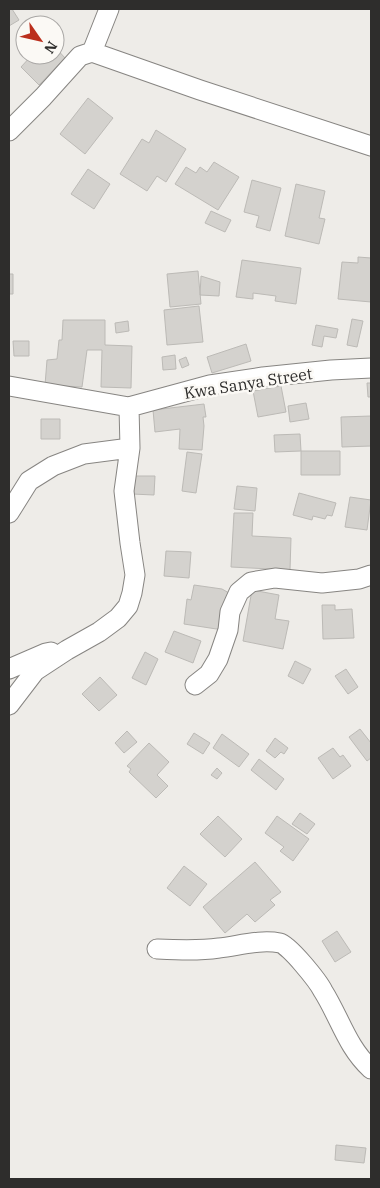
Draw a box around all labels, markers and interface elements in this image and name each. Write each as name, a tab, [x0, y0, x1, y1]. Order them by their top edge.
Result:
north arrow	[15, 15, 65, 65]
text: N	[40, 38, 61, 57]
street label: Kwa Sanya Street	[182, 363, 314, 403]

